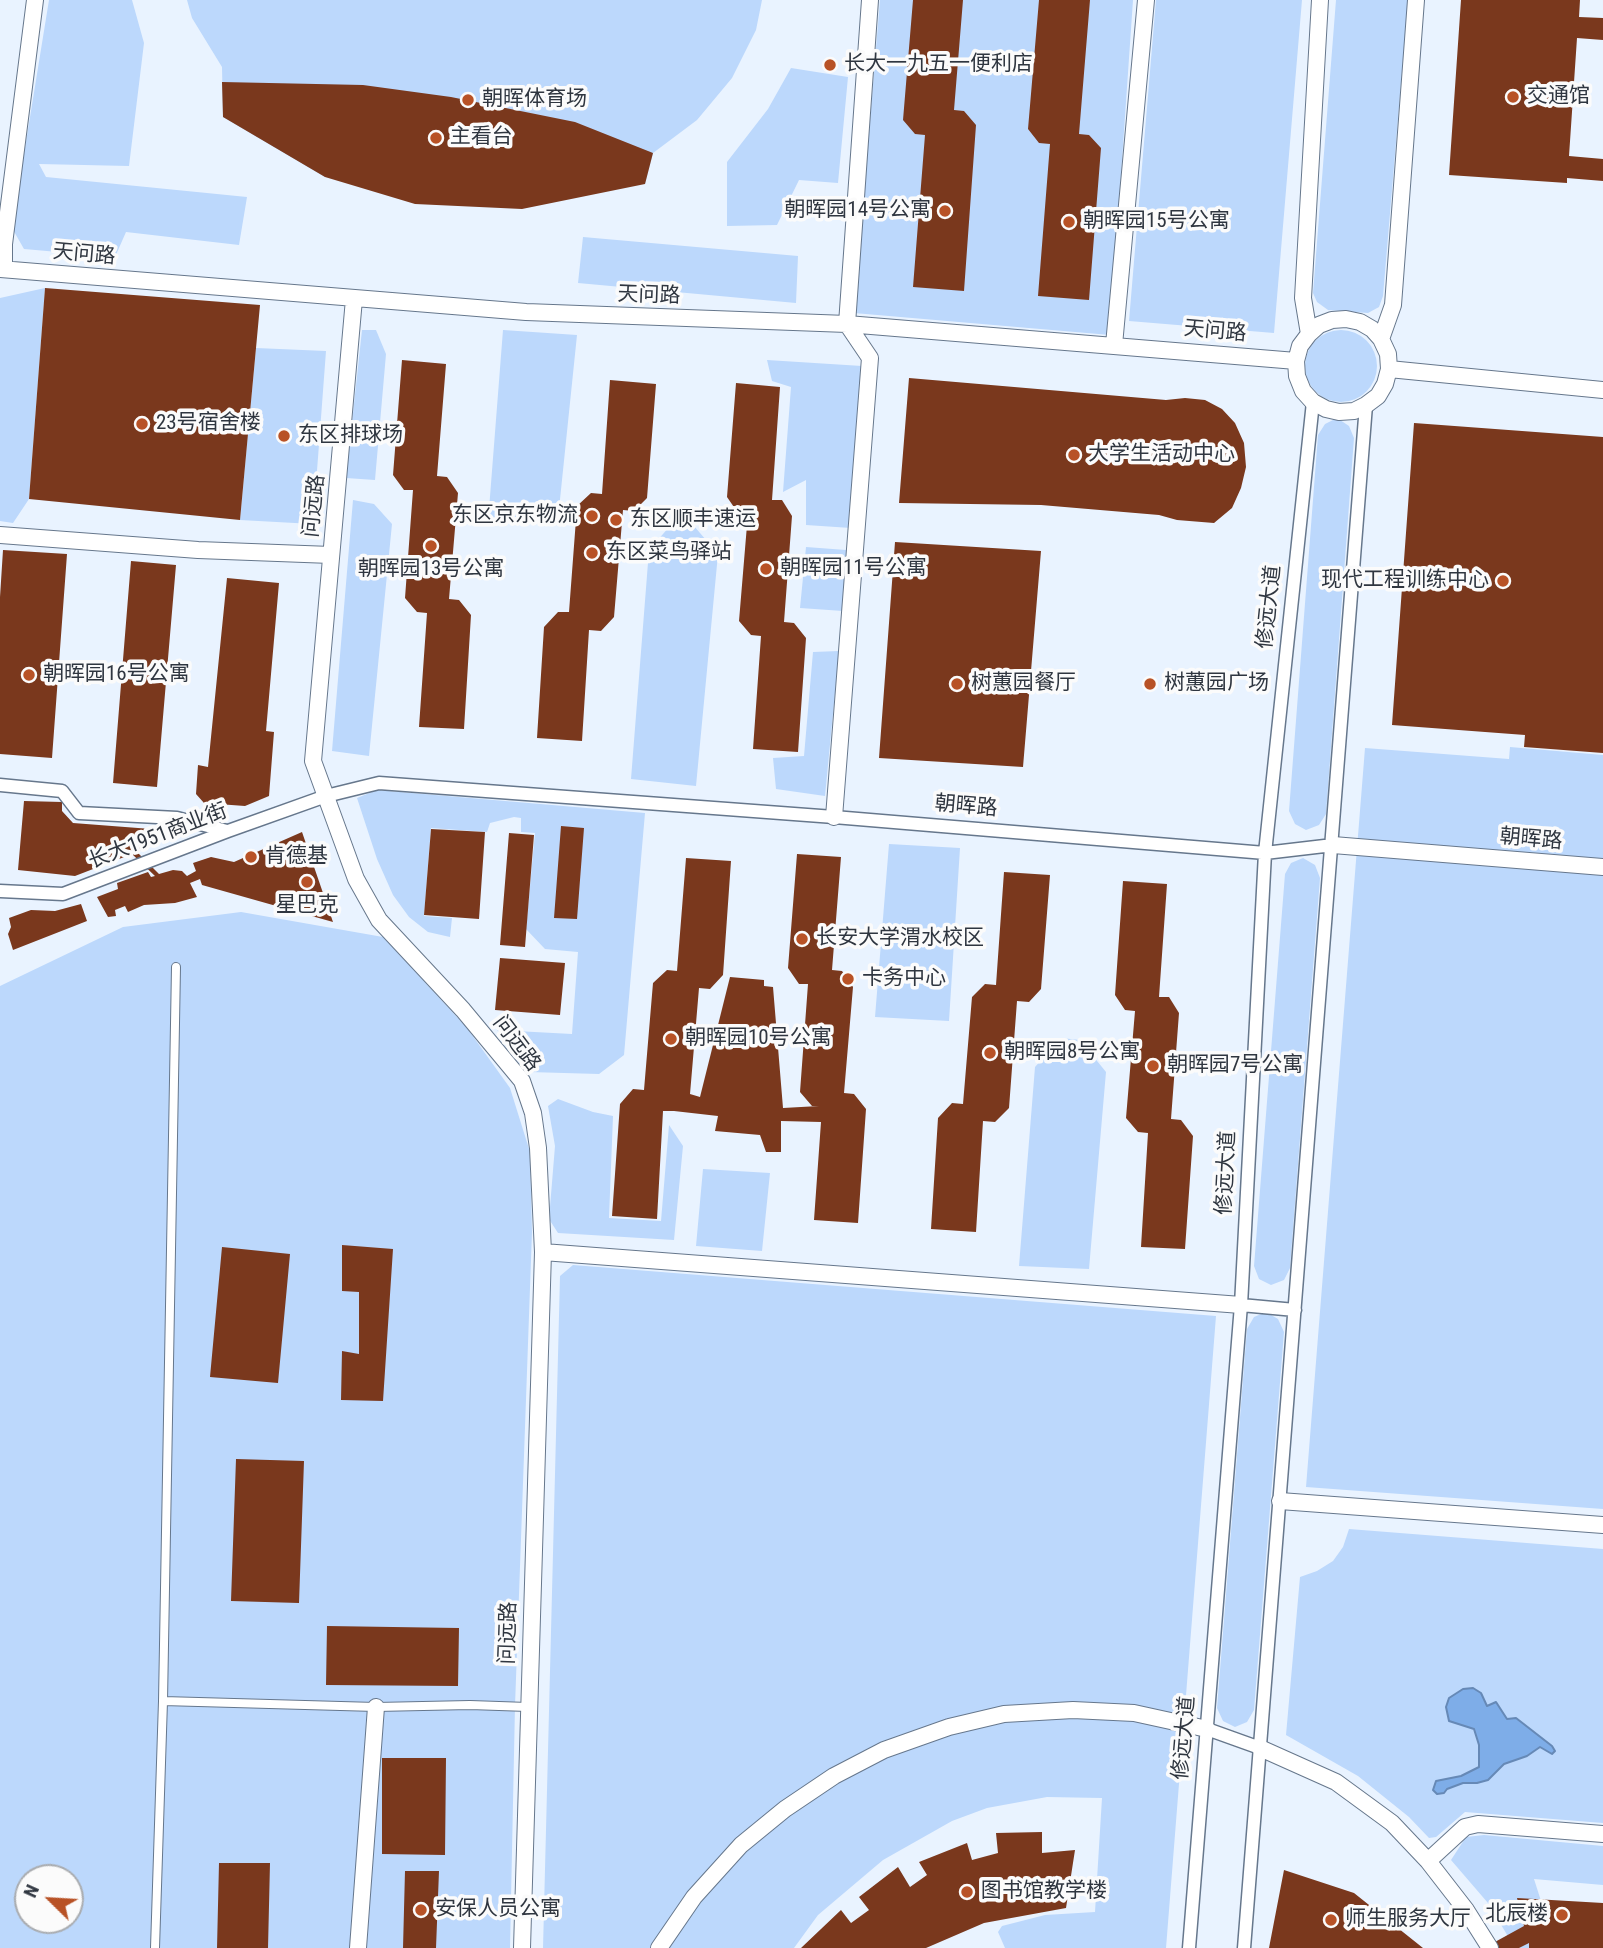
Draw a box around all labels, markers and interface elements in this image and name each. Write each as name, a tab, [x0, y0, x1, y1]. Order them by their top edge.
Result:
place label: 长大一九五一便利店	[844, 52, 1033, 78]
marker: 长大一九五一便利店	[822, 57, 838, 73]
place label: 交通馆	[1527, 84, 1590, 110]
place label: 朝晖体育场	[482, 87, 587, 113]
marker: 交通馆	[1505, 89, 1521, 105]
marker: 朝晖体育场	[460, 92, 476, 108]
place label: 主看台	[450, 125, 513, 151]
marker: 主看台	[428, 130, 444, 146]
place label: 朝晖园14号公寓	[784, 198, 931, 224]
marker: 朝晖园14号公寓	[937, 203, 953, 219]
place label: 朝晖园15号公寓	[1083, 209, 1230, 235]
marker: 朝晖园15号公寓	[1061, 214, 1077, 230]
street label: 天问路	[52, 240, 116, 270]
street label: 天问路	[617, 282, 681, 310]
street label: 天问路	[1183, 317, 1247, 347]
place label: 23号宿舍楼	[156, 411, 261, 437]
marker: 23号宿舍楼	[134, 416, 150, 432]
place label: 东区排球场	[298, 423, 403, 449]
marker: 东区排球场	[276, 428, 292, 444]
place label: 大学生活动中心	[1088, 442, 1235, 468]
marker: 大学生活动中心	[1066, 447, 1082, 463]
street label: 问远路	[299, 473, 331, 539]
place label: 东区京东物流	[452, 503, 578, 529]
place label: 东区顺丰速运	[630, 507, 756, 533]
marker: 东区京东物流	[584, 508, 600, 524]
marker: 东区顺丰速运	[608, 512, 624, 528]
marker: 朝晖园13号公寓	[423, 538, 439, 554]
place label: 东区菜鸟驿站	[606, 540, 732, 566]
marker: 东区菜鸟驿站	[584, 545, 600, 561]
place label: 朝晖园11号公寓	[780, 556, 927, 582]
place label: 朝晖园13号公寓	[358, 557, 504, 583]
marker: 朝晖园11号公寓	[758, 561, 774, 577]
street label: 修远大道	[1253, 564, 1287, 650]
place label: 现代工程训练中心	[1321, 568, 1489, 594]
marker: 现代工程训练中心	[1495, 573, 1511, 589]
place label: 朝晖园16号公寓	[43, 662, 190, 688]
marker: 朝晖园16号公寓	[21, 667, 37, 683]
place label: 树蕙园餐厅	[971, 671, 1076, 697]
place label: 树蕙园广场	[1164, 671, 1269, 697]
marker: 树蕙园餐厅	[949, 676, 965, 692]
marker: 树蕙园广场	[1142, 676, 1158, 692]
street label: 朝晖路	[934, 792, 998, 822]
street label: 长大1951商业街	[85, 799, 231, 875]
street label: 朝晖路	[1499, 825, 1563, 855]
place label: 肯德基	[265, 844, 328, 870]
marker: 肯德基	[243, 849, 259, 865]
marker: 星巴克	[299, 874, 315, 890]
place label: 星巴克	[276, 893, 338, 919]
place label: 长安大学渭水校区	[816, 926, 984, 952]
marker: 长安大学渭水校区	[794, 931, 810, 947]
place label: 卡务中心	[862, 966, 946, 992]
marker: 卡务中心	[840, 971, 856, 987]
street label: 问远路	[487, 1011, 545, 1077]
place label: 朝晖园10号公寓	[685, 1026, 832, 1052]
marker: 朝晖园10号公寓	[663, 1031, 679, 1047]
place label: 朝晖园8号公寓	[1004, 1040, 1140, 1066]
marker: 朝晖园8号公寓	[982, 1045, 998, 1061]
place label: 朝晖园7号公寓	[1167, 1053, 1303, 1079]
marker: 朝晖园7号公寓	[1145, 1058, 1161, 1074]
street label: 修远大道	[1212, 1130, 1242, 1216]
street label: 问远路	[495, 1601, 523, 1665]
street label: 修远大道	[1169, 1695, 1201, 1781]
north arrow	[14, 1864, 84, 1934]
place label: 图书馆教学楼	[981, 1879, 1107, 1905]
text: N	[18, 1881, 44, 1901]
marker: 图书馆教学楼	[959, 1884, 975, 1900]
place label: 安保人员公寓	[435, 1897, 561, 1923]
marker: 安保人员公寓	[413, 1902, 429, 1918]
place label: 北辰楼	[1485, 1902, 1548, 1928]
place label: 师生服务大厅	[1345, 1907, 1471, 1933]
marker: 北辰楼	[1554, 1907, 1570, 1923]
marker: 师生服务大厅	[1323, 1912, 1339, 1928]

